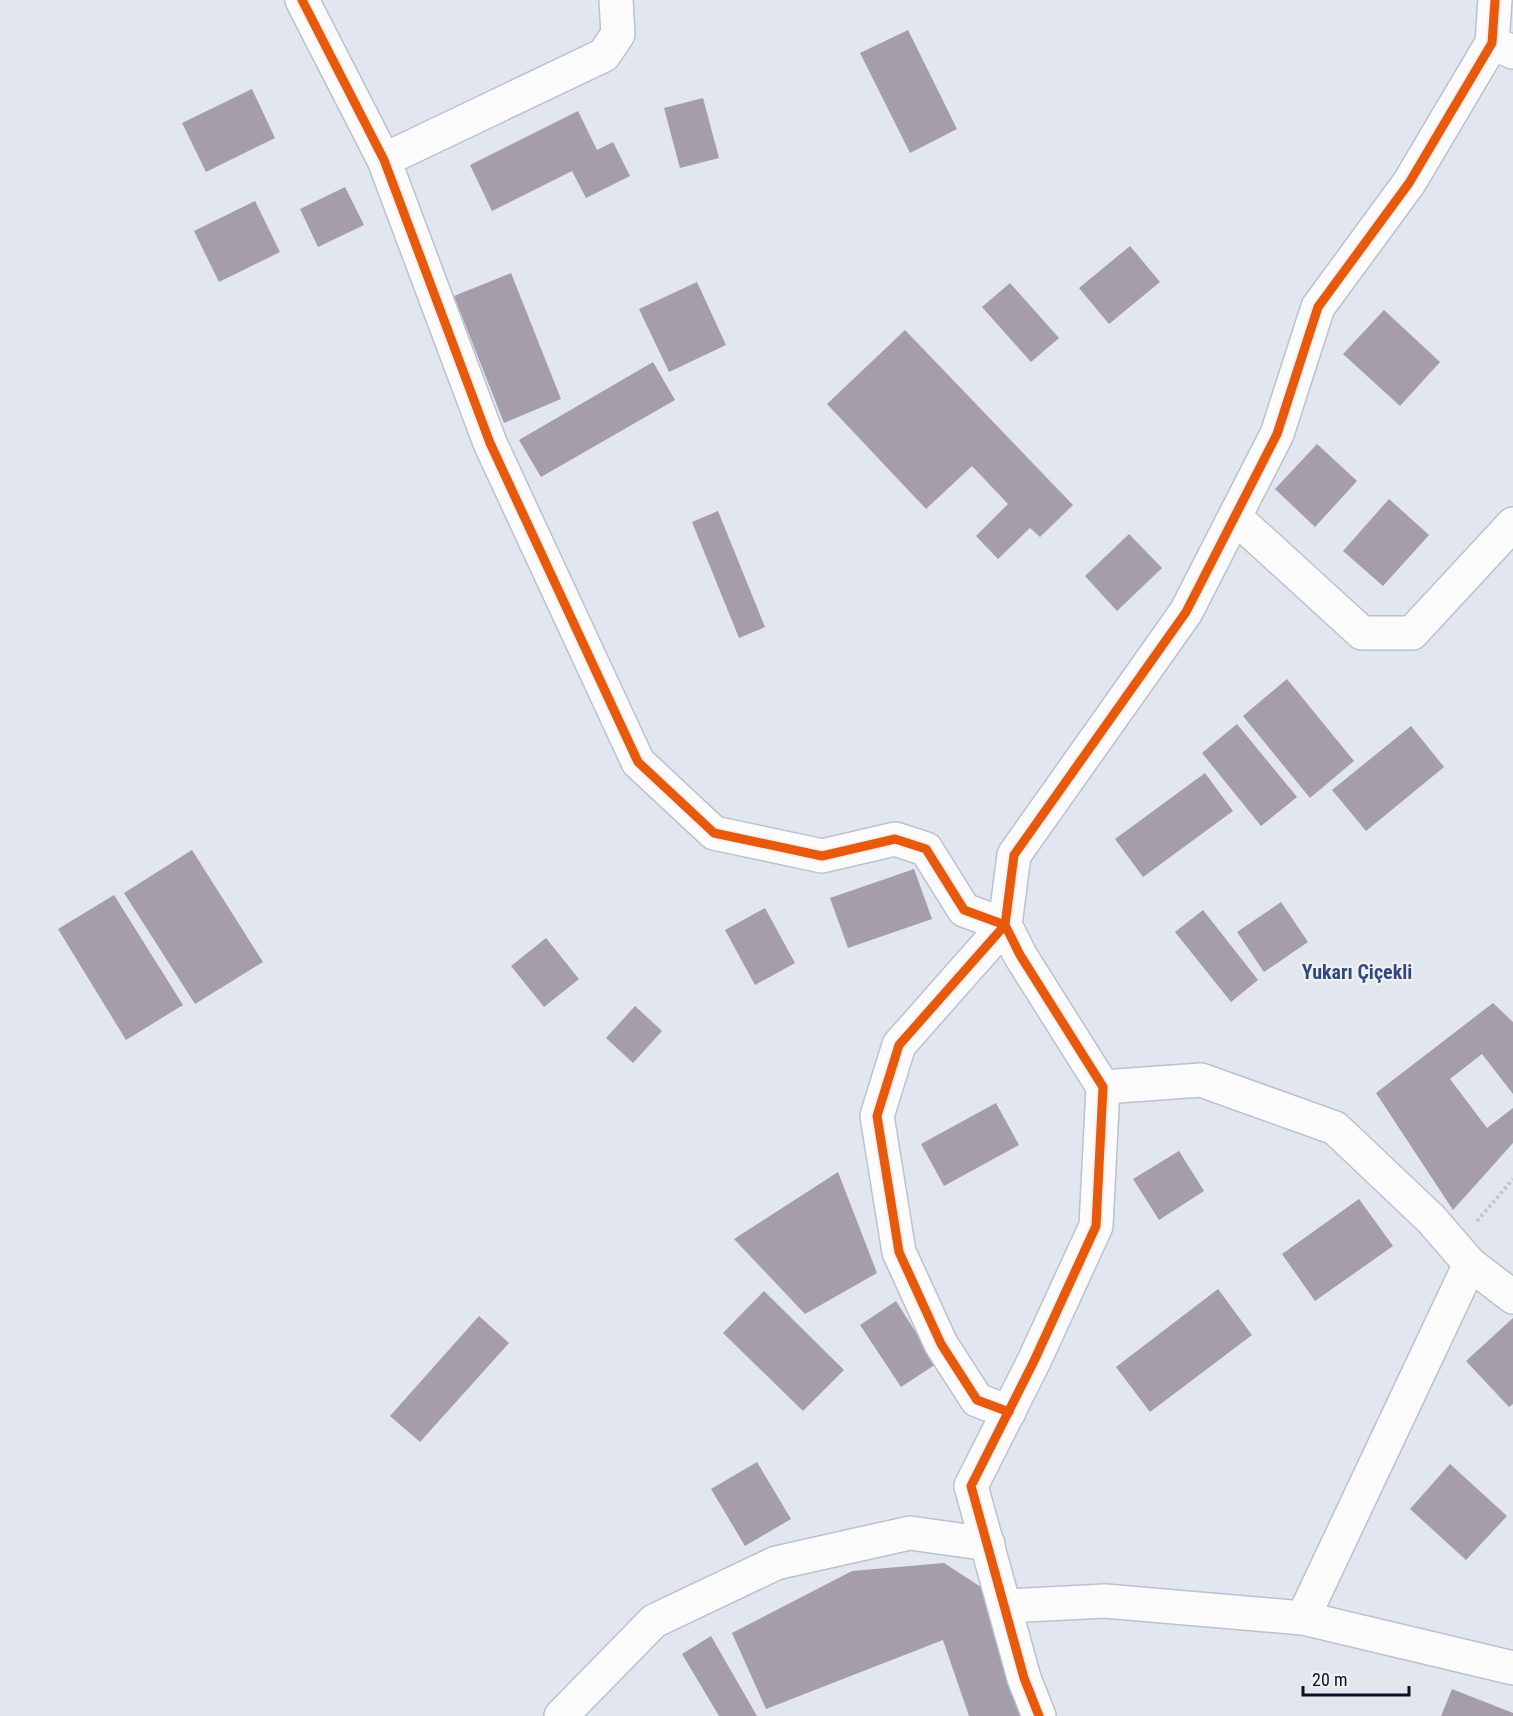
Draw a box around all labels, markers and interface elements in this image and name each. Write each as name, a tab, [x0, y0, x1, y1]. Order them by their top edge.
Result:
district label: Yukarı Çiçekli	[1302, 960, 1412, 984]
scale bar	[1303, 1659, 1410, 1697]
text: 20 m	[1312, 1669, 1347, 1690]

